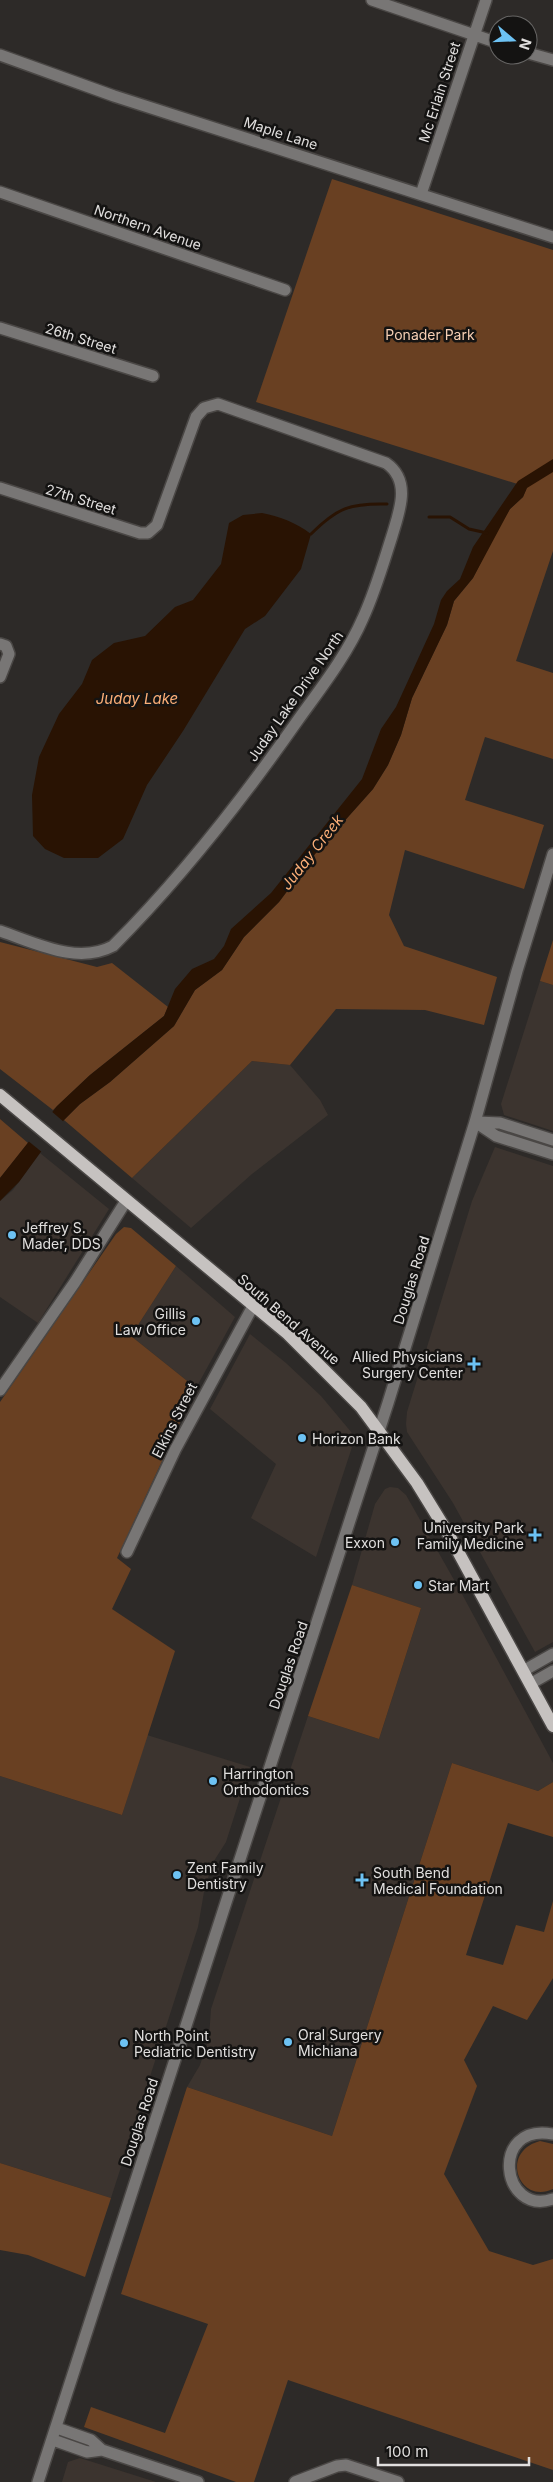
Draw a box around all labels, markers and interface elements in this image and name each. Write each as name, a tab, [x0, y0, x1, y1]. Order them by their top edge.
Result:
north arrow	[488, 15, 538, 65]
text: N	[516, 37, 536, 52]
street label: Mc Erlain Street	[415, 39, 463, 144]
street label: Maple Lane	[242, 113, 320, 153]
street label: Northern Avenue	[92, 201, 204, 253]
street label: 26th Street	[43, 319, 119, 357]
park label: Ponader Park	[385, 326, 475, 343]
street label: 27th Street	[44, 480, 119, 518]
street label: Juday Lake Drive North	[243, 627, 347, 765]
water label: Juday Lake	[96, 689, 178, 708]
water label: Juday Creek	[277, 810, 348, 893]
place label: Jeffrey S. Mader, DDS	[22, 1219, 101, 1252]
marker: Jeffrey S. Mader, DDS	[6, 1229, 18, 1241]
street label: Douglas Road	[389, 1234, 433, 1326]
street label: South Bend Avenue	[234, 1270, 344, 1368]
place label: Gillis Law Office	[115, 1305, 186, 1338]
marker: Gillis Law Office	[190, 1315, 202, 1327]
place label: Allied Physicians Surgery Center	[352, 1348, 463, 1381]
marker: Allied Physicians Surgery Center	[467, 1357, 481, 1371]
street label: Elkins Street	[148, 1379, 200, 1460]
place label: Horizon Bank	[312, 1430, 401, 1447]
marker: Horizon Bank	[296, 1432, 308, 1444]
place label: University Park Family Medicine	[417, 1519, 524, 1552]
marker: University Park Family Medicine	[528, 1528, 542, 1542]
place label: Exxon	[345, 1534, 385, 1551]
marker: Exxon	[389, 1536, 401, 1548]
place label: Star Mart	[428, 1577, 490, 1594]
marker: Star Mart	[412, 1579, 424, 1591]
street label: Douglas Road	[265, 1619, 311, 1711]
place label: Harrington Orthodontics	[223, 1765, 309, 1798]
marker: Harrington Orthodontics	[207, 1775, 219, 1787]
place label: Zent Family Dentistry	[187, 1859, 264, 1892]
place label: South Bend Medical Foundation	[373, 1864, 503, 1897]
marker: Zent Family Dentistry	[171, 1869, 183, 1881]
marker: South Bend Medical Foundation	[355, 1873, 369, 1887]
place label: Oral Surgery Michiana	[298, 2026, 382, 2059]
place label: North Point Pediatric Dentistry	[134, 2027, 256, 2060]
marker: Oral Surgery Michiana	[282, 2036, 294, 2048]
marker: North Point Pediatric Dentistry	[118, 2037, 130, 2049]
street label: Douglas Road	[117, 2076, 161, 2168]
scale bar	[378, 2434, 529, 2466]
text: 100 m	[386, 2442, 428, 2461]

